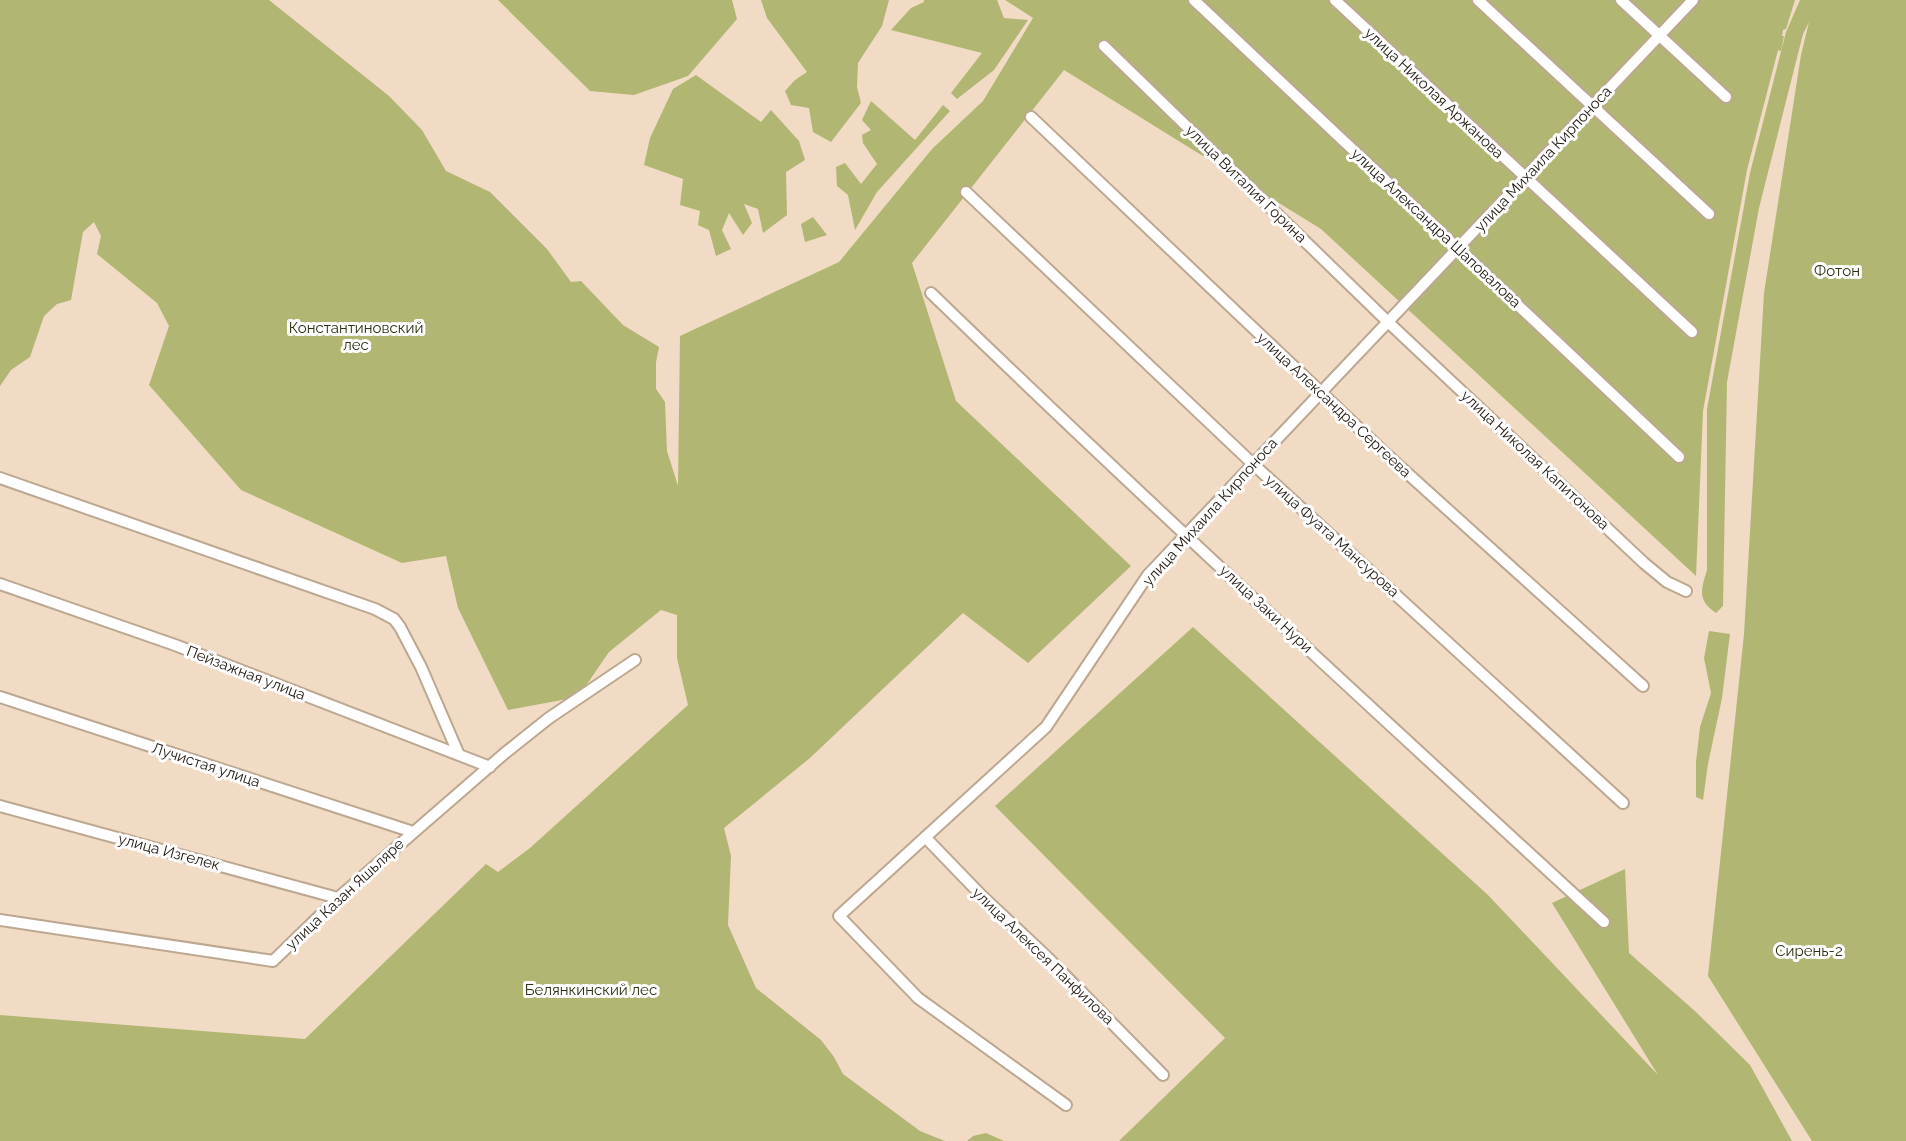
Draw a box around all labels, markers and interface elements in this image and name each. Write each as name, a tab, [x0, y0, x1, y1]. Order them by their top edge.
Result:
street label: улица Николая Аржанова	[1361, 24, 1507, 162]
street label: улица Михаила Кирпоноса	[1471, 82, 1615, 236]
street label: улица Виталия Горина	[1182, 122, 1310, 246]
street label: улица Александра Шаповалова	[1347, 145, 1525, 311]
park label: Фотон	[1814, 262, 1860, 280]
park label: Константиновский лес	[289, 319, 423, 354]
street label: улица Александра Сергеева	[1253, 329, 1415, 481]
street label: улица Николая Капитонова	[1457, 387, 1613, 533]
street label: улица Михаила Кирпоноса	[1139, 434, 1281, 590]
street label: улица Фуата Мансурова	[1261, 471, 1403, 601]
street label: улица Заки Нури	[1216, 561, 1316, 657]
street label: Пейзажная улица	[184, 642, 308, 704]
street label: Лучистая улица	[150, 739, 262, 791]
street label: улица Изгелек	[116, 830, 222, 874]
street label: улица Казан Яшьляре	[282, 835, 408, 953]
street label: улица Алексея Панфилова	[968, 884, 1118, 1028]
park label: Сирень-2	[1775, 942, 1843, 960]
park label: Белянкинский лес	[525, 981, 657, 999]

